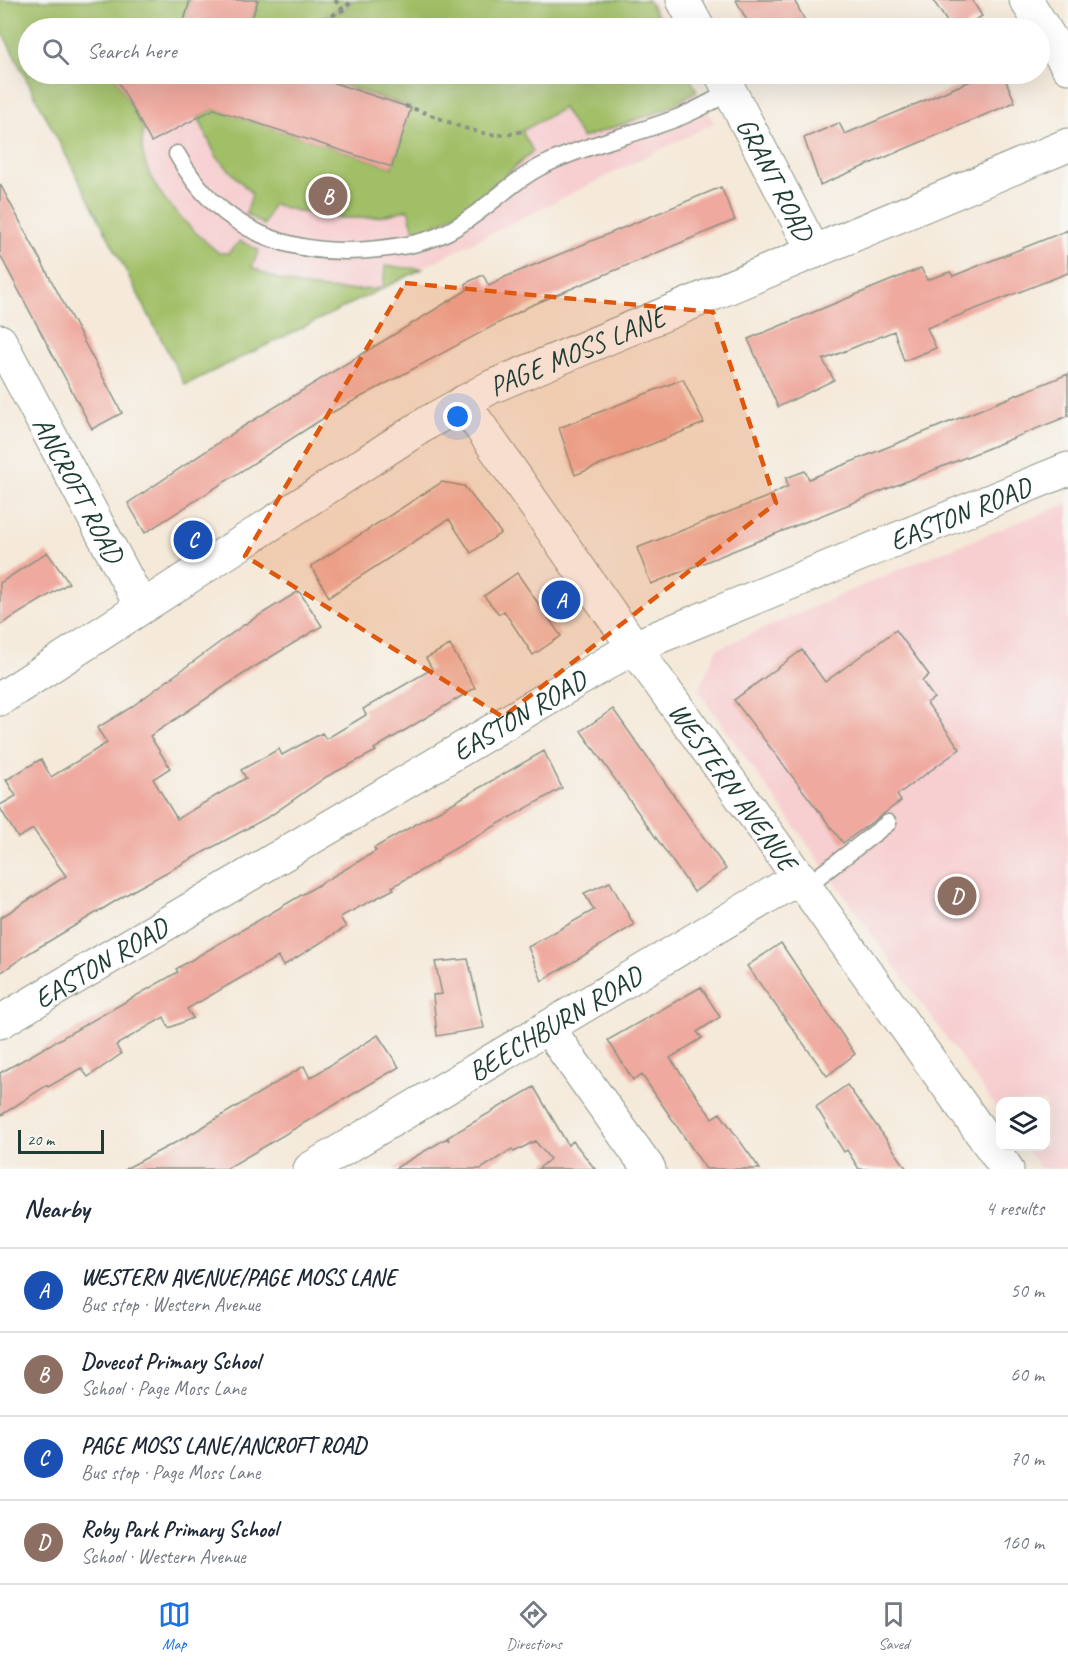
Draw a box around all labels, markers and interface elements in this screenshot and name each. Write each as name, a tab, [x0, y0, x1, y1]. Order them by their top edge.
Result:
search box	[18, 18, 1050, 84]
icon: search	[39, 35, 72, 68]
text: Search here	[87, 37, 177, 65]
street label: GRANT ROAD	[729, 111, 823, 249]
pin: B	[308, 174, 348, 218]
street label: PAGE MOSS LANE	[484, 298, 674, 404]
your location	[443, 402, 472, 431]
street label: ANCROFT ROAD	[25, 410, 133, 571]
street label: EASTON ROAD	[884, 468, 1038, 558]
pin: C	[174, 518, 212, 562]
pin: A	[542, 578, 580, 622]
street label: EASTON ROAD	[446, 661, 594, 769]
street label: WESTERN AVENUE	[661, 695, 807, 881]
pin: D	[938, 874, 976, 918]
street label: EASTON ROAD	[28, 909, 176, 1016]
street label: BEECHBURN ROAD	[462, 957, 650, 1089]
map controls	[996, 1097, 1050, 1151]
button: layers	[996, 1097, 1050, 1151]
scale bar	[18, 1127, 104, 1154]
text: 20 m	[27, 1130, 54, 1150]
text: Nearby	[24, 1192, 89, 1225]
text: 4 results	[985, 1196, 1044, 1221]
text: WESTERN AVENUE/PAGE MOSS LANE	[81, 1264, 396, 1292]
text: A	[38, 1278, 49, 1303]
text: 50 m	[1010, 1278, 1044, 1303]
text: Bus stop · Western Avenue	[81, 1292, 260, 1317]
text: Dovecot Primary School	[81, 1348, 260, 1376]
text: B	[38, 1362, 49, 1387]
text: 60 m	[1010, 1362, 1044, 1387]
text: School · Page Moss Lane	[81, 1376, 246, 1401]
text: PAGE MOSS LANE/ANCROFT ROAD	[81, 1432, 366, 1460]
text: C	[39, 1446, 48, 1471]
text: 70 m	[1010, 1446, 1044, 1471]
text: Bus stop · Page Moss Lane	[81, 1460, 260, 1485]
text: Roby Park Primary School	[81, 1516, 278, 1544]
text: D	[38, 1530, 49, 1555]
text: 160 m	[1001, 1530, 1044, 1555]
text: School · Western Avenue	[81, 1544, 246, 1569]
tab: Map	[158, 1598, 191, 1654]
tab: Directions	[506, 1598, 562, 1654]
tab: Saved	[877, 1598, 910, 1654]

